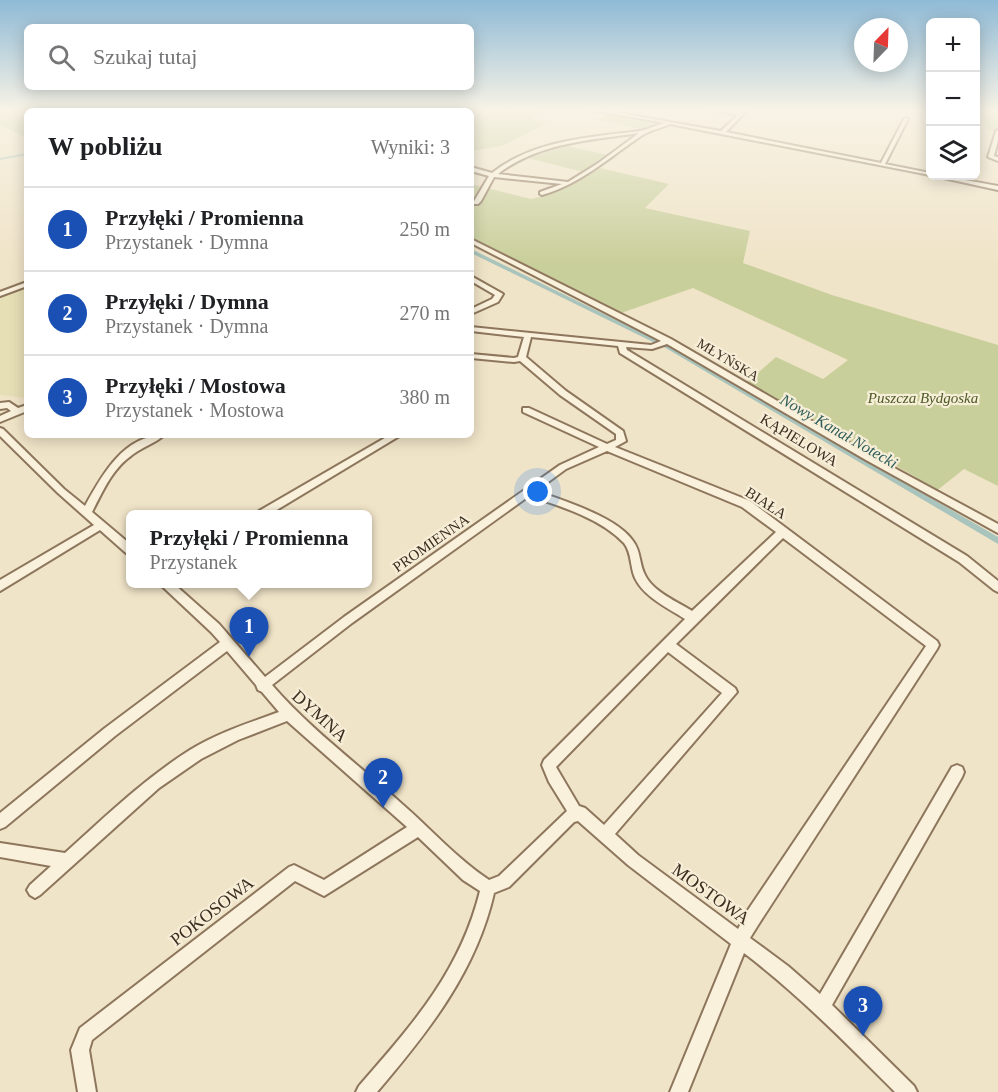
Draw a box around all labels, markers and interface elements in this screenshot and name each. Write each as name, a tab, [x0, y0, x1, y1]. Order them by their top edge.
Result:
north arrow	[854, 18, 908, 72]
map controls	[926, 18, 980, 180]
button: +	[926, 18, 980, 72]
search box	[24, 24, 474, 90]
icon: search	[45, 41, 78, 74]
text: Szukaj tutaj	[93, 44, 197, 69]
button: −	[926, 72, 980, 126]
button: layers	[926, 126, 980, 180]
text: W pobliżu	[48, 132, 162, 161]
text: Wyniki: 3	[371, 136, 450, 158]
text: Przyłęki / Promienna	[105, 205, 304, 230]
text: 1	[63, 218, 73, 240]
text: 250 m	[399, 218, 450, 240]
text: Przystanek · Dymna	[105, 231, 268, 253]
text: Przyłęki / Dymna	[105, 289, 269, 314]
text: 2	[63, 302, 73, 324]
text: 270 m	[399, 302, 450, 324]
text: Przystanek · Dymna	[105, 315, 268, 337]
street label: MŁYŃSKA	[694, 335, 763, 385]
text: Przyłęki / Mostowa	[105, 373, 286, 398]
text: 3	[63, 386, 73, 408]
text: 380 m	[399, 386, 450, 408]
water label: Nowy Kanał Notecki	[776, 390, 901, 472]
park label: Puszcza Bydgoska	[867, 390, 978, 406]
text: Przystanek · Mostowa	[105, 399, 284, 421]
street label: KĄPIELOWA	[757, 411, 841, 469]
your location	[523, 477, 552, 506]
street label: BIAŁA	[742, 484, 790, 522]
popup	[126, 510, 372, 588]
street label: PROMIENNA	[390, 511, 472, 575]
text: Przyłęki / Promienna	[150, 525, 348, 550]
text: Przystanek	[150, 551, 237, 573]
pin: 1	[230, 608, 268, 657]
street label: DYMNA	[288, 686, 352, 746]
pin: 2	[364, 758, 403, 808]
street label: MOSTOWA	[668, 859, 754, 929]
street label: POKOSOWA	[166, 872, 258, 950]
pin: 3	[844, 986, 882, 1036]

